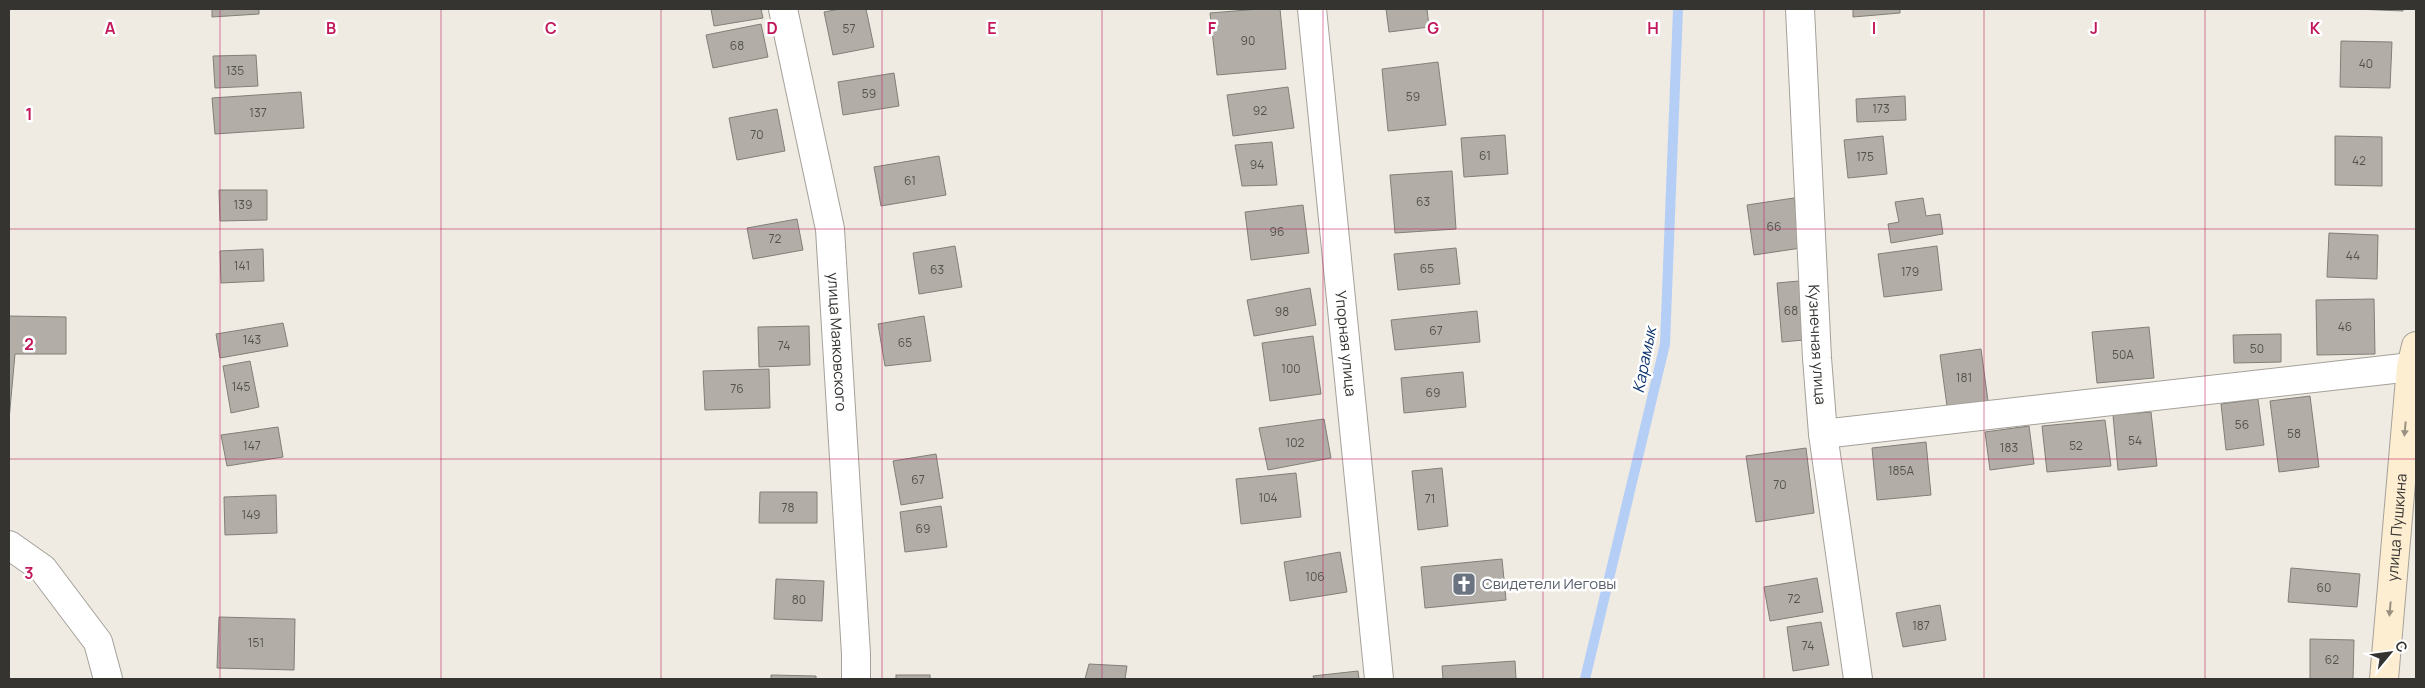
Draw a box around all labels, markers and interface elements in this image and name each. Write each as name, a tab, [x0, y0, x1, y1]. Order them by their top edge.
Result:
text: A	[105, 17, 116, 39]
text: B	[326, 17, 336, 39]
text: C	[545, 17, 557, 39]
text: D	[766, 17, 778, 39]
text: E	[987, 17, 997, 39]
text: F	[1208, 17, 1217, 39]
text: G	[1427, 17, 1439, 39]
text: H	[1647, 17, 1659, 39]
text: I	[1872, 17, 1876, 39]
text: J	[2090, 17, 2098, 39]
text: K	[2310, 17, 2321, 39]
house number: 57	[843, 20, 855, 37]
house number: 90	[1241, 32, 1255, 49]
house number: 68	[730, 37, 744, 54]
house number: 40	[2359, 55, 2373, 72]
house number: 135	[226, 62, 244, 79]
house number: 59	[862, 85, 876, 102]
house number: 59	[1406, 88, 1420, 105]
house number: 173	[1872, 100, 1890, 117]
house number: 92	[1253, 102, 1267, 119]
text: 1	[25, 103, 33, 125]
house number: 137	[249, 104, 267, 121]
house number: 70	[750, 126, 764, 143]
house number: 61	[1479, 147, 1491, 164]
house number: 175	[1856, 148, 1874, 165]
house number: 42	[2352, 152, 2366, 169]
house number: 94	[1250, 156, 1264, 173]
house number: 61	[904, 172, 916, 189]
house number: 63	[1416, 193, 1430, 210]
house number: 139	[234, 196, 252, 213]
house number: 66	[1767, 218, 1781, 235]
house number: 96	[1270, 223, 1284, 240]
house number: 72	[769, 230, 782, 247]
house number: 44	[2346, 247, 2360, 264]
house number: 141	[234, 257, 250, 274]
house number: 65	[1420, 260, 1434, 277]
house number: 63	[930, 261, 944, 278]
house number: 179	[1901, 263, 1919, 280]
street label: улица Маяковского	[823, 272, 852, 412]
street label: Кузнечная улица	[1803, 284, 1832, 405]
street label: Упорная улица	[1330, 289, 1362, 397]
house number: 68	[1784, 302, 1798, 319]
house number: 98	[1275, 303, 1289, 320]
house number: 46	[2338, 318, 2352, 335]
house number: 67	[1429, 322, 1443, 339]
water label: Карамык	[1627, 323, 1662, 395]
house number: 143	[243, 331, 261, 348]
text: 2	[24, 333, 34, 355]
house number: 65	[898, 334, 912, 351]
house number: 74	[778, 337, 790, 354]
house number: 50	[2250, 340, 2264, 357]
house number: 50А	[2112, 346, 2134, 363]
house number: 100	[1281, 360, 1301, 377]
house number: 181	[1956, 369, 1972, 386]
house number: 145	[232, 378, 250, 395]
house number: 76	[730, 380, 744, 397]
house number: 69	[1426, 384, 1440, 401]
house number: 56	[2235, 416, 2249, 433]
one-way arrow	[2401, 421, 2409, 437]
house number: 58	[2287, 425, 2301, 442]
house number: 54	[2128, 432, 2142, 449]
house number: 102	[1286, 434, 1305, 451]
house number: 147	[243, 437, 261, 454]
house number: 52	[2069, 437, 2083, 454]
house number: 183	[2000, 439, 2018, 456]
house number: 185А	[1888, 462, 1914, 479]
house number: 67	[911, 471, 925, 488]
street label: улица Пушкина	[2381, 473, 2412, 582]
house number: 70	[1773, 476, 1787, 493]
house number: 104	[1258, 489, 1278, 506]
house number: 71	[1425, 490, 1435, 507]
house number: 78	[782, 499, 795, 516]
house number: 149	[241, 506, 261, 523]
house number: 69	[916, 520, 930, 537]
text: 3	[24, 562, 34, 584]
house number: 106	[1305, 568, 1325, 585]
church icon: Свидетели Иеговы	[1451, 571, 1477, 597]
place label: Свидетели Иеговы	[1482, 573, 1616, 594]
house number: 60	[2317, 579, 2331, 596]
house number: 72	[1788, 590, 1801, 607]
house number: 80	[792, 591, 806, 608]
one-way arrow	[2386, 601, 2394, 617]
house number: 187	[1912, 617, 1930, 634]
north arrow	[2365, 628, 2415, 678]
house number: 151	[248, 634, 264, 651]
house number: 74	[1802, 637, 1814, 654]
text: С	[2391, 637, 2413, 656]
house number: 62	[2325, 651, 2339, 668]

